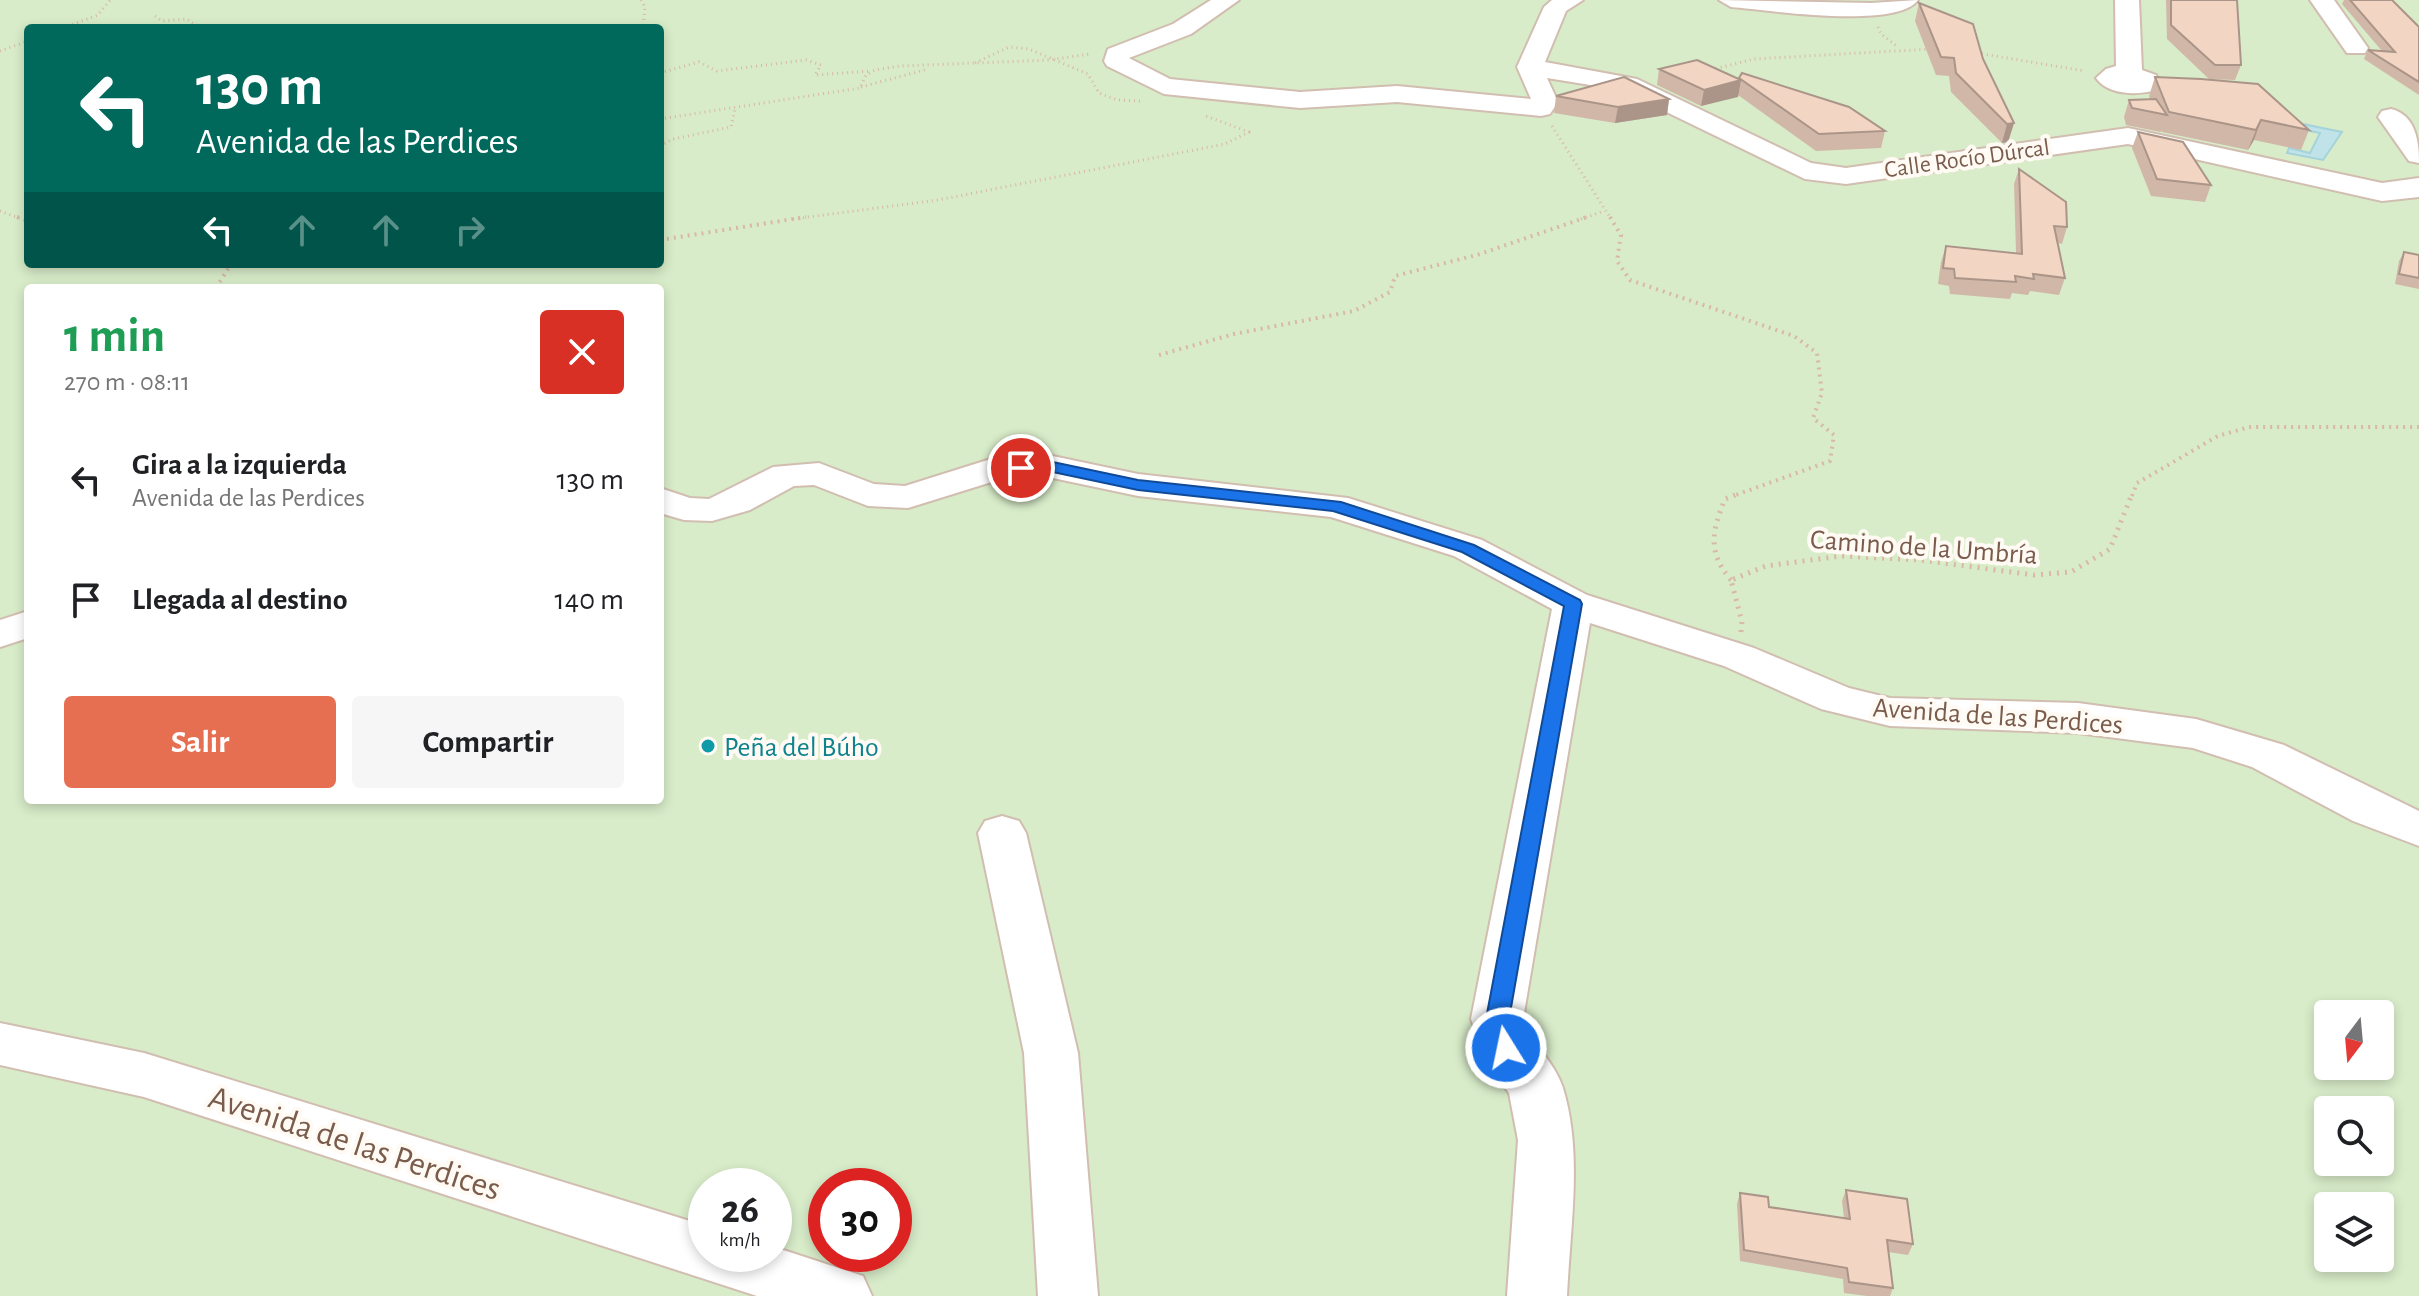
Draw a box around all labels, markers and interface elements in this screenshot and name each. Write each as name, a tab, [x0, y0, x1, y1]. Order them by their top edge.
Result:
icon: left	[64, 56, 168, 160]
text: 130 m	[196, 59, 323, 115]
text: Avenida de las Perdices	[196, 124, 518, 160]
street label: Calle Rocío Dúrcal	[1883, 136, 2051, 182]
icon: left	[196, 208, 240, 252]
icon: ahead	[280, 208, 324, 252]
icon: ahead	[364, 208, 408, 252]
icon: right	[448, 208, 492, 252]
button: close	[540, 310, 624, 394]
text: 1 min	[64, 313, 165, 361]
text: 270 m · 08:11	[64, 369, 190, 395]
pin	[987, 434, 1055, 502]
icon: arrive	[999, 446, 1043, 490]
text: Gira a la izquierda	[132, 450, 347, 480]
icon: left	[64, 458, 108, 502]
text: 130 m	[557, 465, 624, 495]
text: Avenida de las Perdices	[132, 485, 365, 511]
street label: Camino de la Umbría	[1809, 526, 2039, 570]
icon: arrive	[64, 578, 108, 622]
text: Llegada al destino	[132, 585, 348, 615]
text: 140 m	[554, 585, 624, 615]
street label: Avenida de las Perdices	[1872, 694, 2124, 740]
button: Salir	[64, 696, 336, 788]
button: Compartir	[352, 696, 624, 788]
place label: Peña del Búho	[724, 734, 879, 762]
marker: Peña del Búho	[699, 737, 717, 755]
north arrow	[2314, 1000, 2394, 1080]
map controls	[2314, 1000, 2394, 1272]
position arrow	[1464, 1006, 1548, 1090]
street label: Avenida de las Perdices	[204, 1081, 504, 1207]
button: search	[2314, 1096, 2394, 1176]
speed limit sign: 30	[808, 1168, 912, 1272]
text: 26	[721, 1190, 759, 1230]
button: layers	[2314, 1192, 2394, 1272]
text: km/h	[719, 1230, 761, 1250]

